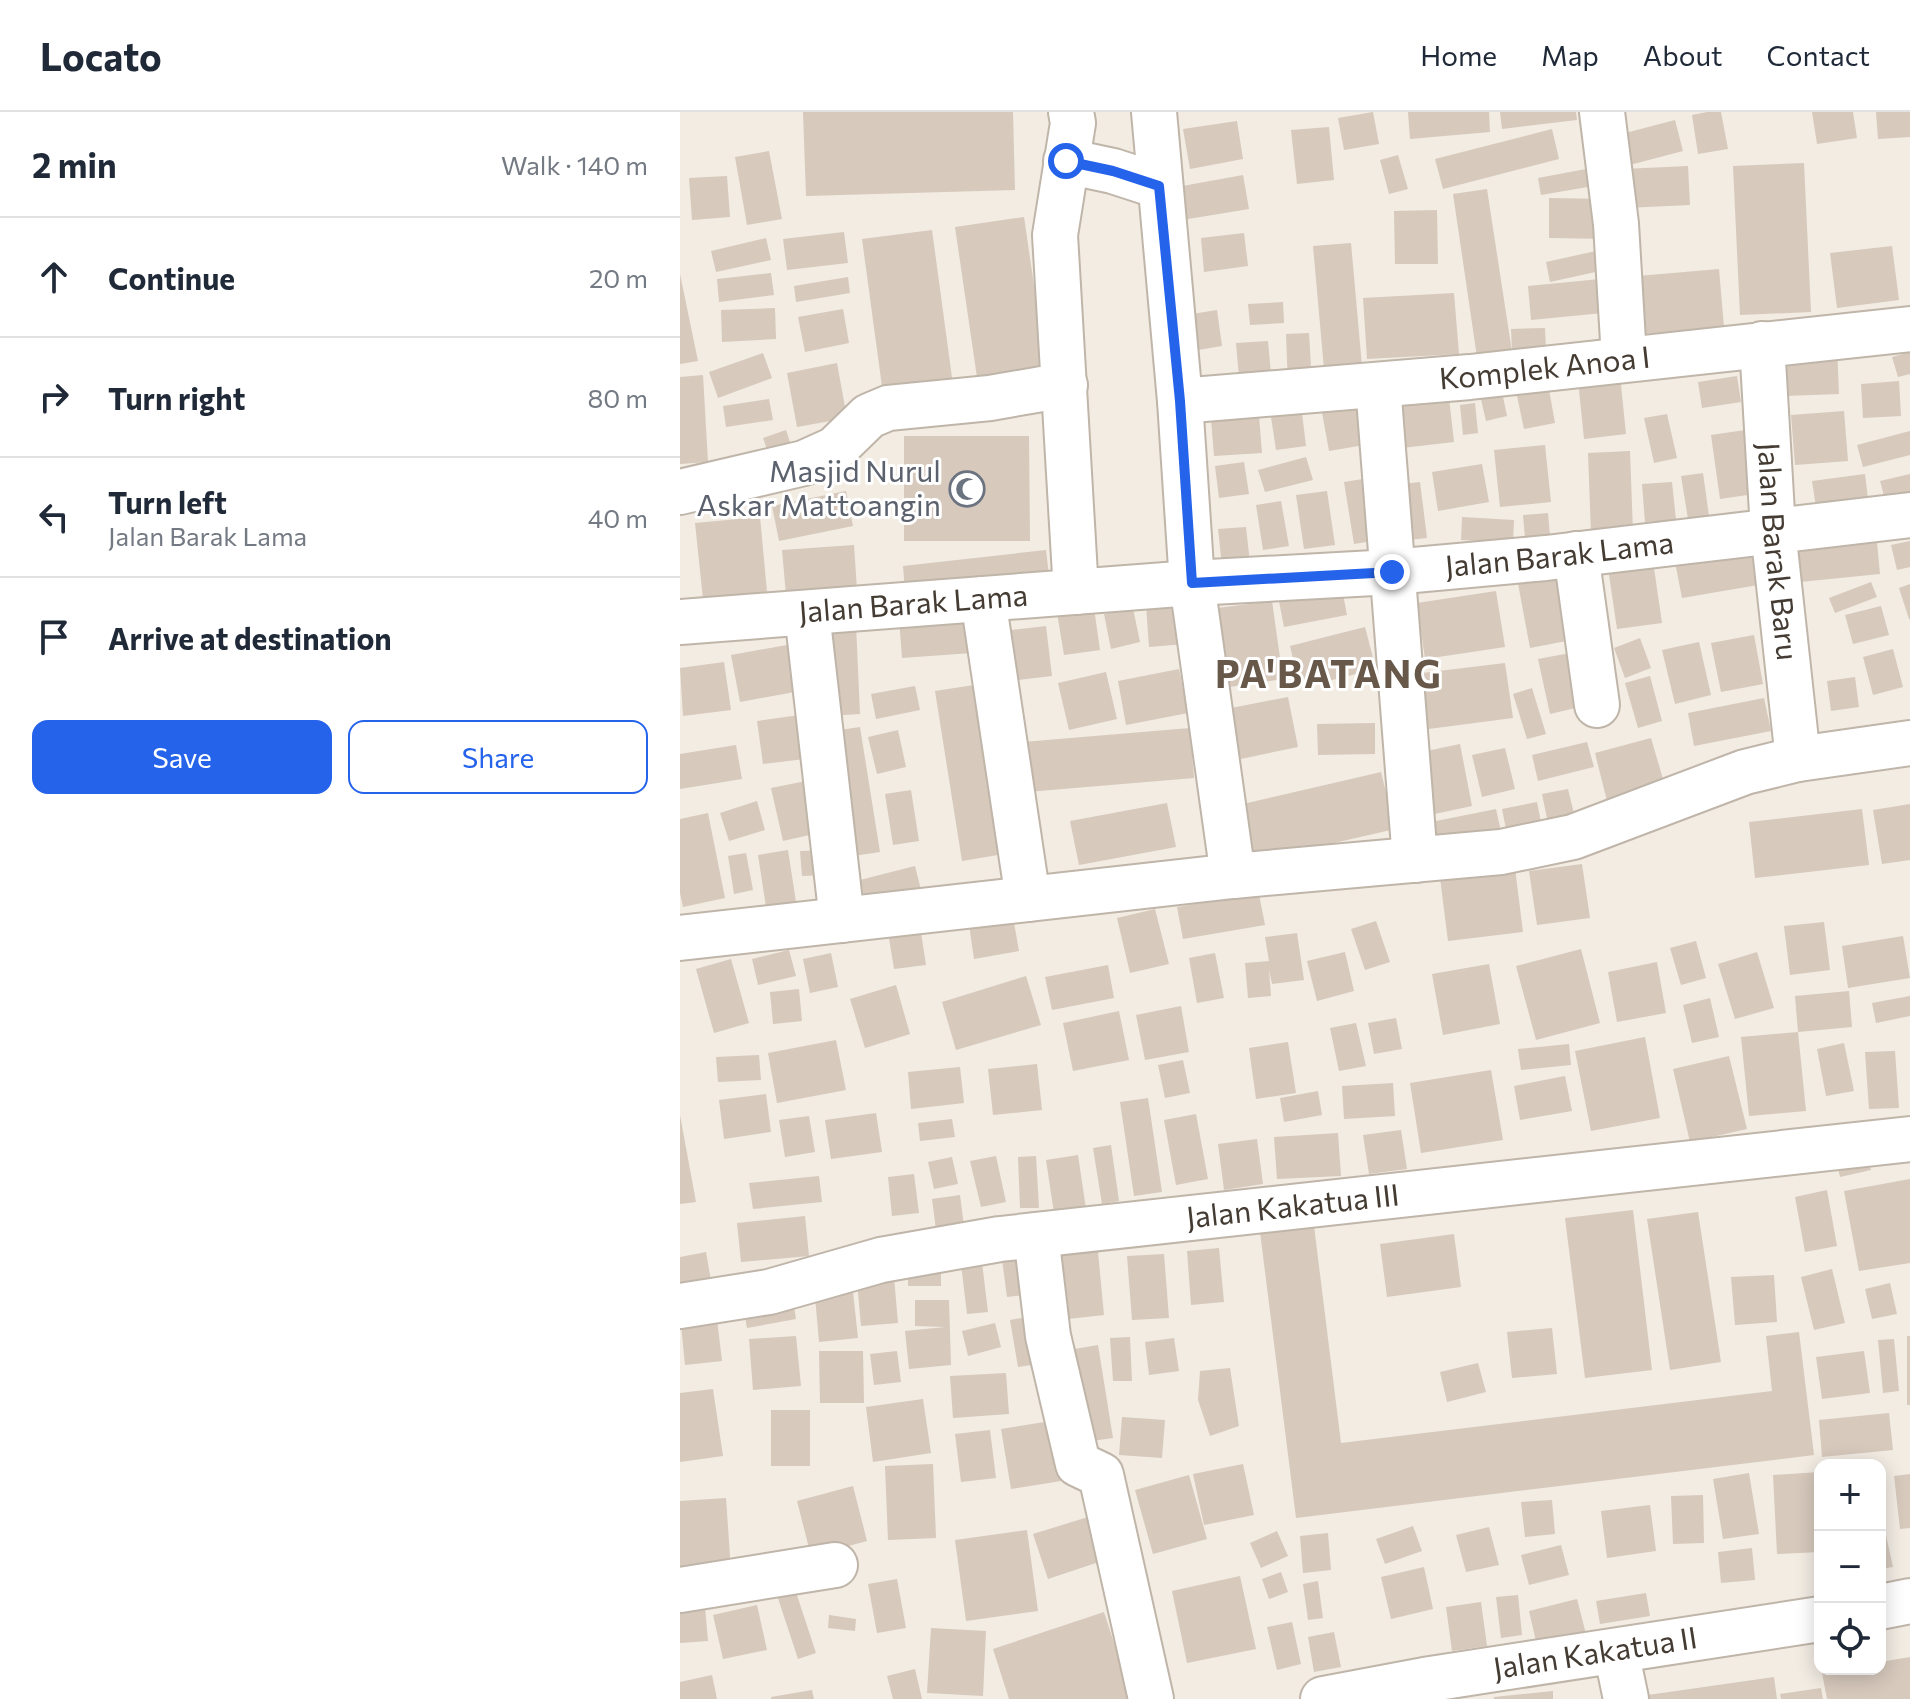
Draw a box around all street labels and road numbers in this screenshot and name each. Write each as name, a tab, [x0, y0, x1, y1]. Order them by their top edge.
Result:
street label: Komplek Anoa I	[1437, 336, 1652, 396]
street label: Jalan Barak Baru	[1752, 441, 1808, 662]
street label: Jalan Barak Lama	[1443, 522, 1676, 583]
street label: Jalan Barak Lama	[797, 575, 1029, 629]
street label: Jalan Kakatua III	[1184, 1174, 1401, 1234]
street label: Jalan Kakatua II	[1490, 1617, 1699, 1685]

